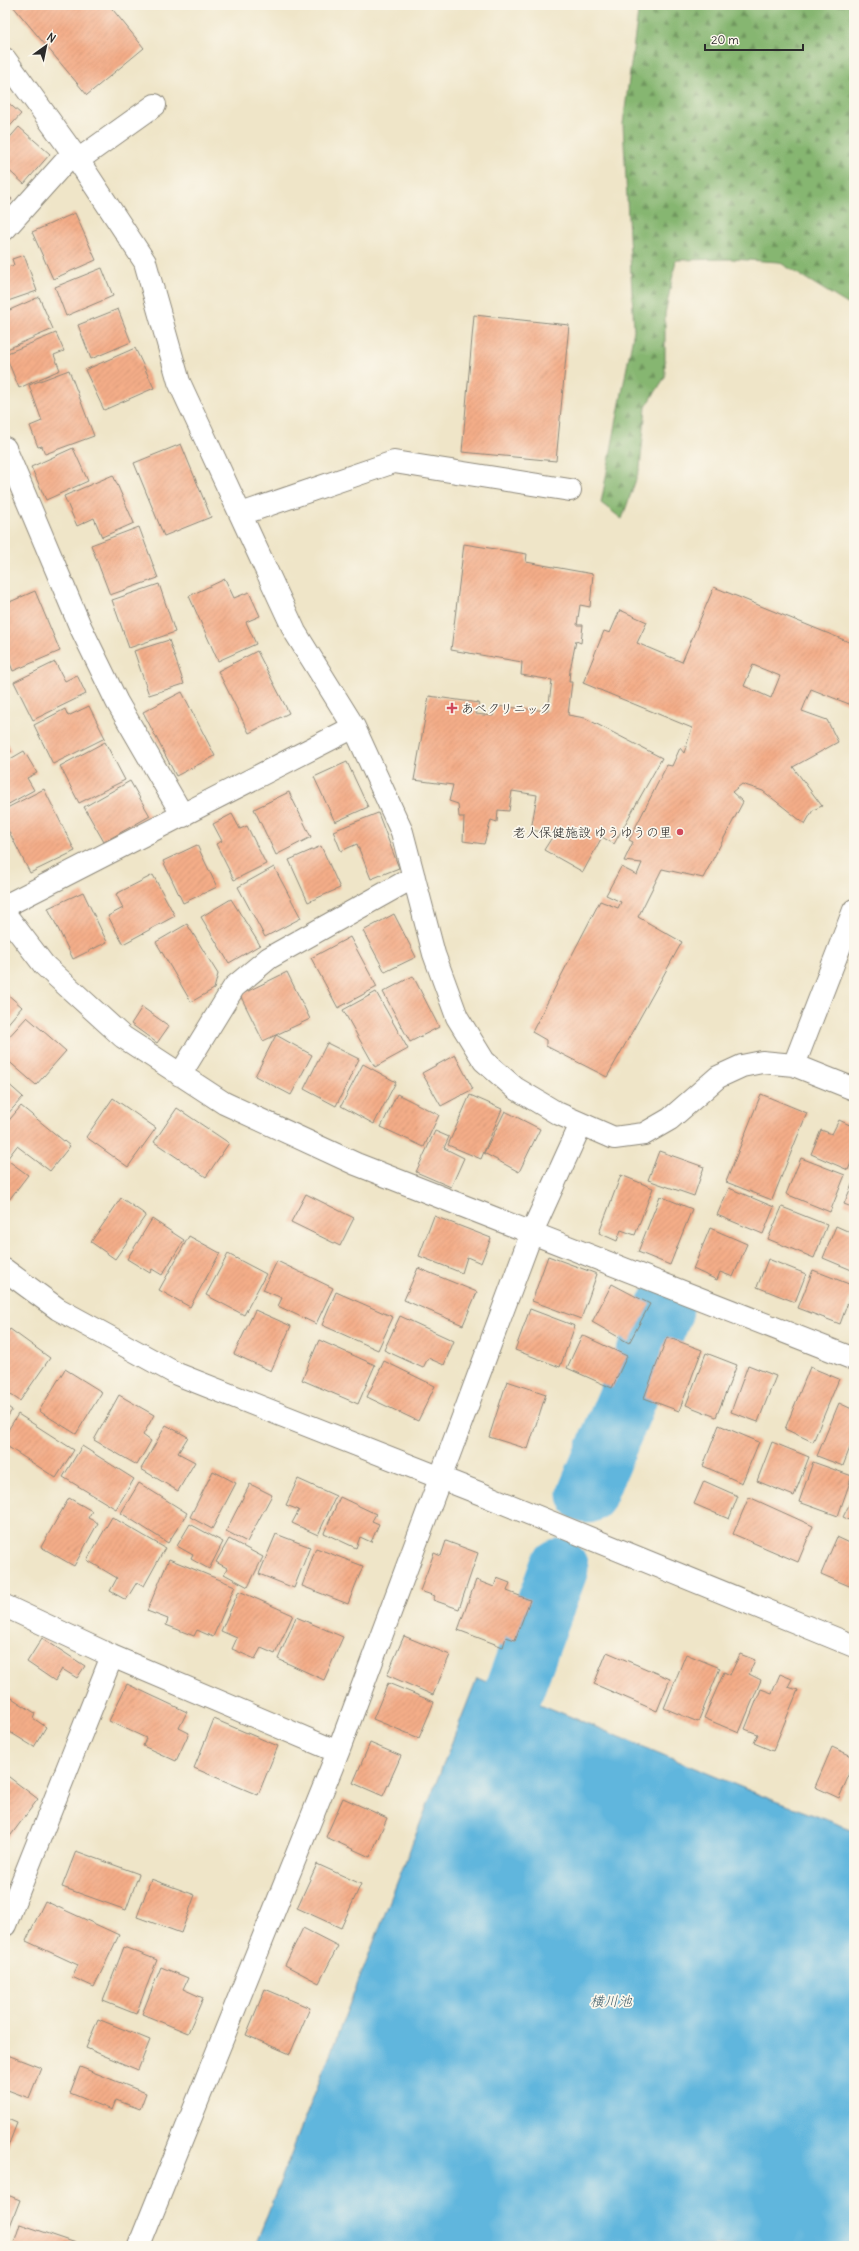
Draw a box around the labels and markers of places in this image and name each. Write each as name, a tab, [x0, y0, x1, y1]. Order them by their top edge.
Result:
place label: あべクリニック	[461, 700, 552, 717]
marker: あべクリニック	[446, 702, 458, 714]
place label: 老人保健施設 ゆうゆうの里	[513, 824, 672, 841]
marker: 老人保健施設 ゆうゆうの里	[675, 827, 685, 837]

